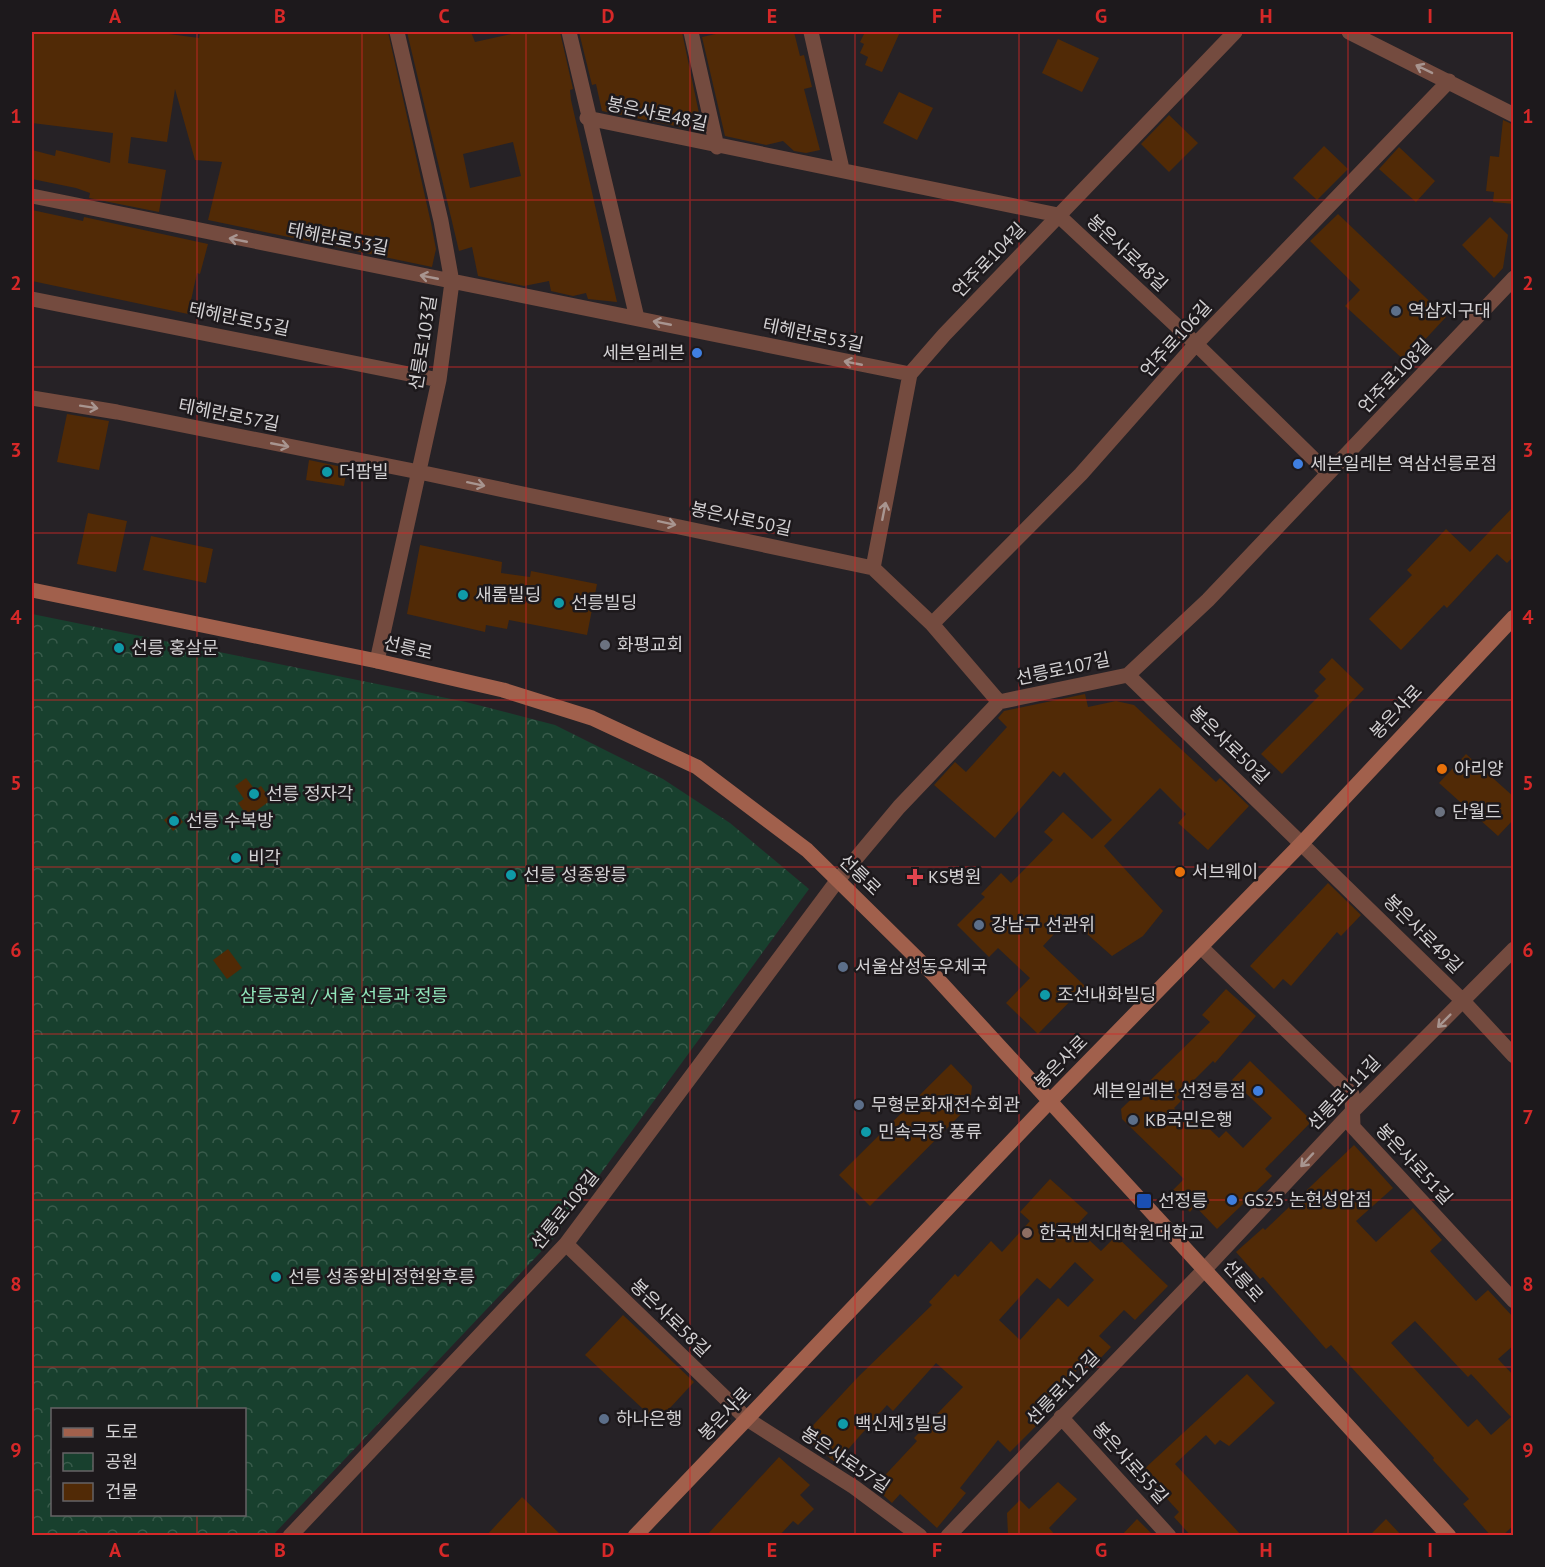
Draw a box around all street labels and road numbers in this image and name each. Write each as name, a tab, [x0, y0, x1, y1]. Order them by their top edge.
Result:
street label: 봉은사로48길	[605, 92, 710, 135]
street label: 봉은사로48길	[1082, 209, 1173, 296]
street label: 테헤란로53길	[286, 217, 391, 260]
street label: 언주로104길	[947, 217, 1030, 302]
street label: 선릉로103길	[404, 294, 441, 392]
street label: 언주로106길	[1135, 295, 1216, 382]
street label: 테헤란로55길	[187, 297, 292, 340]
street label: 테헤란로53길	[761, 313, 866, 356]
street label: 언주로108길	[1353, 333, 1436, 418]
street label: 테헤란로57길	[177, 393, 282, 436]
street label: 봉은사로50길	[689, 497, 794, 540]
street label: 선릉로	[381, 631, 435, 664]
street label: 선릉로107길	[1014, 647, 1112, 690]
street label: 봉은사로	[1365, 680, 1427, 744]
street label: 봉은사로50길	[1185, 701, 1274, 788]
street label: 선릉로	[834, 849, 886, 900]
street label: 봉은사로49길	[1379, 889, 1468, 978]
street label: 봉은사로	[1029, 1030, 1092, 1093]
street label: 선릉로111길	[1302, 1050, 1385, 1135]
street label: 봉은사로51길	[1371, 1118, 1458, 1209]
street label: 선릉로108길	[526, 1165, 604, 1254]
street label: 선릉로	[1218, 1255, 1269, 1307]
street label: 봉은사로58길	[626, 1274, 715, 1361]
street label: 선릉로112길	[1021, 1345, 1104, 1430]
street label: 봉은사로	[693, 1382, 756, 1445]
street label: 봉은사로55길	[1088, 1417, 1173, 1508]
street label: 봉은사로57길	[796, 1421, 894, 1498]

